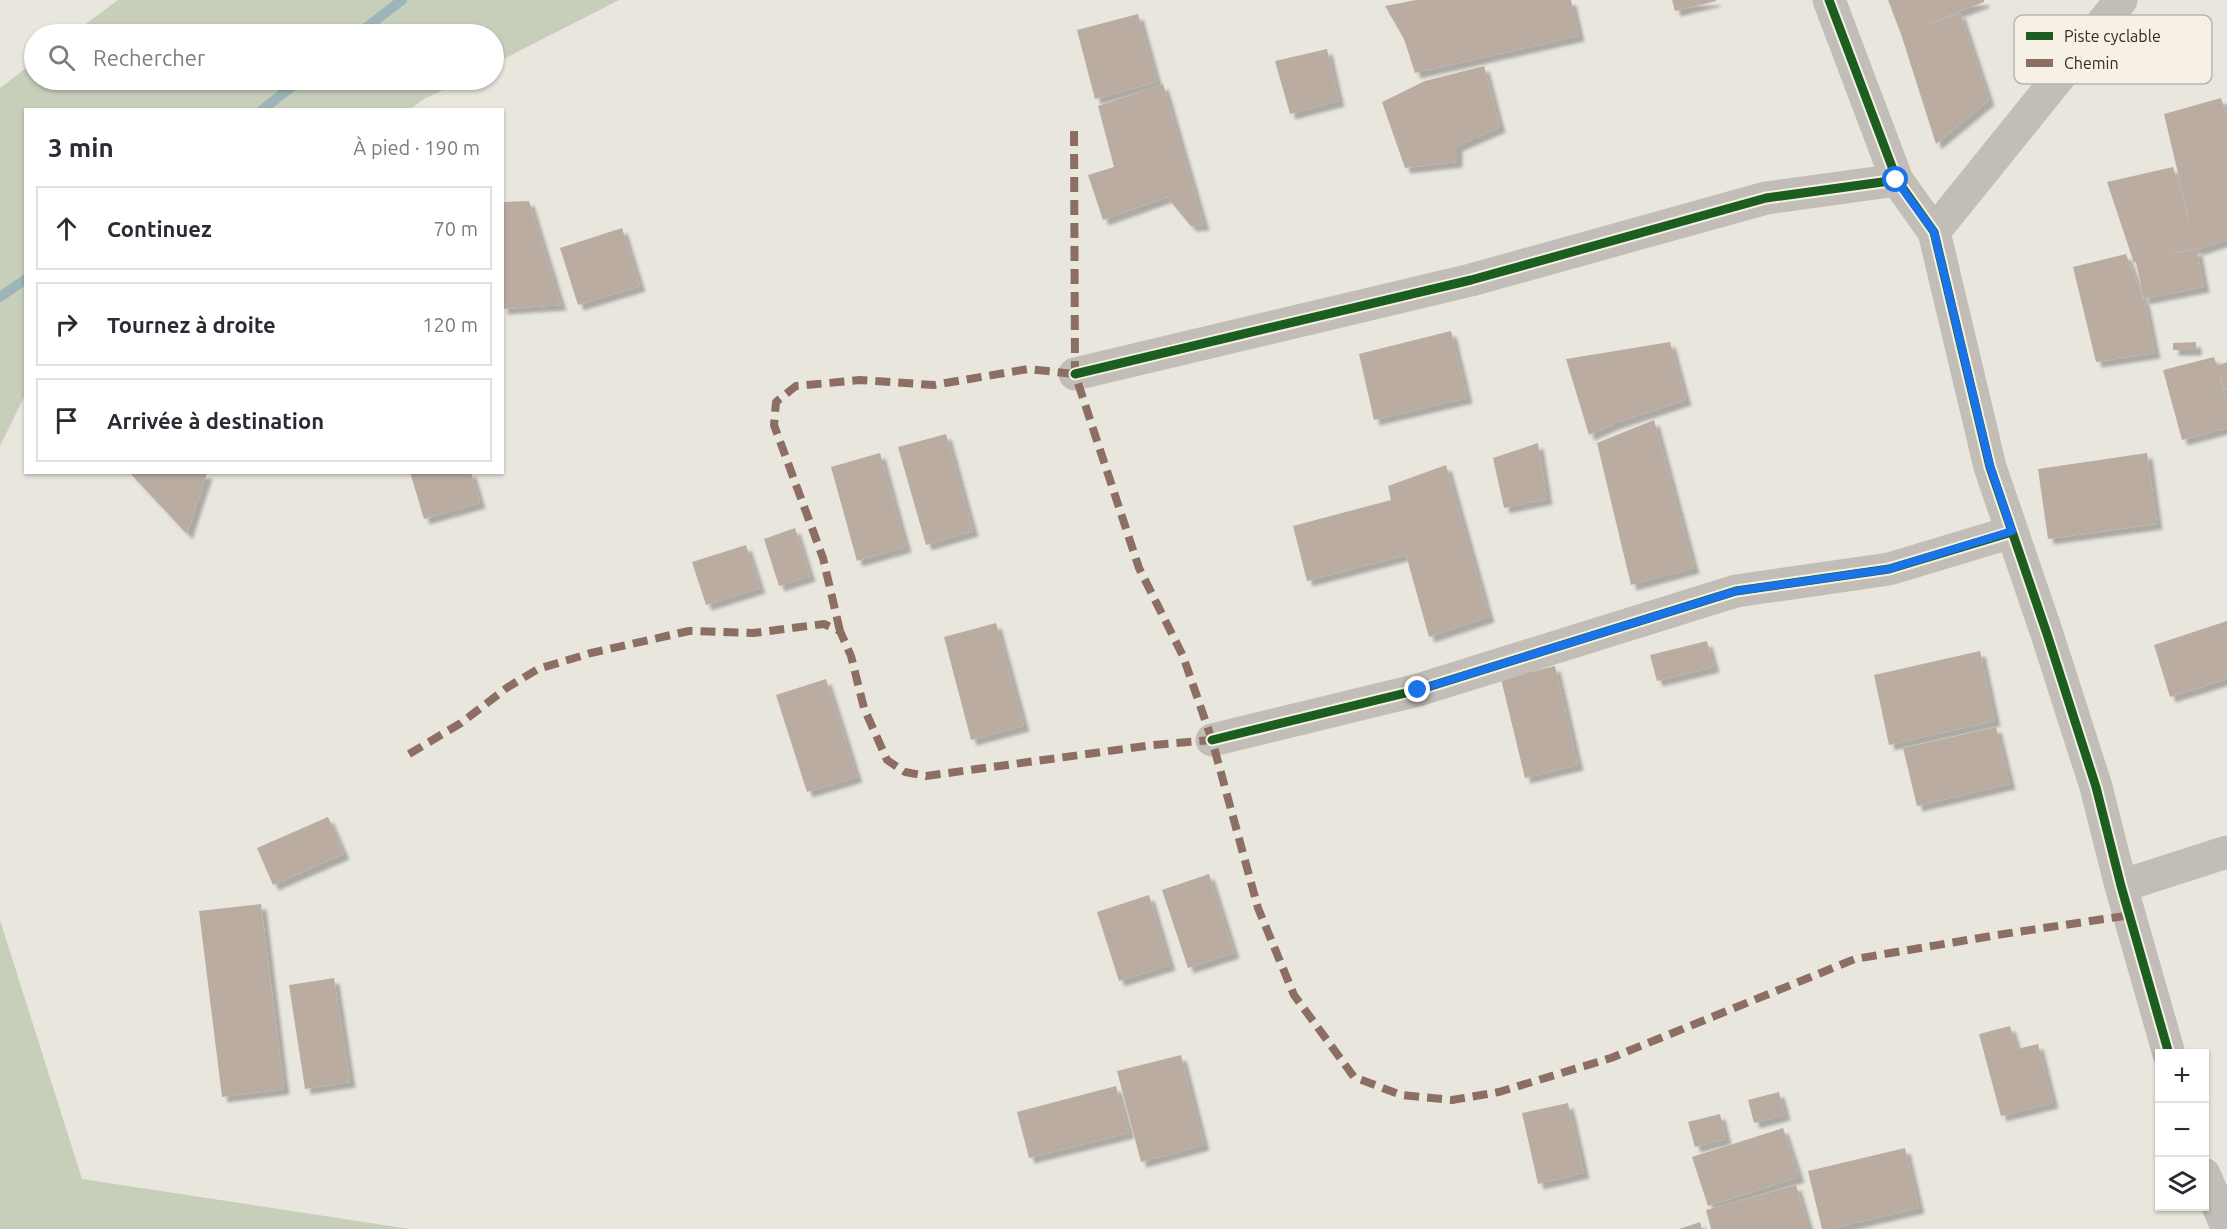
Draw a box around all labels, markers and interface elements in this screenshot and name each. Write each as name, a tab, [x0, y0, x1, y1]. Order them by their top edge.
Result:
legend	[2014, 15, 2212, 84]
search box	[24, 24, 504, 90]
text: Piste cyclable	[2064, 27, 2161, 45]
icon: search	[45, 41, 78, 74]
text: Rechercher	[93, 45, 205, 70]
text: Chemin	[2064, 54, 2119, 72]
text: 3 min	[48, 133, 114, 162]
text: À pied · 190 m	[353, 136, 480, 159]
route start	[1882, 166, 1908, 192]
icon: ahead	[50, 212, 83, 245]
text: Continuez	[107, 216, 212, 241]
text: 70 m	[434, 217, 478, 240]
icon: right	[50, 308, 83, 341]
text: Tournez à droite	[107, 312, 276, 337]
text: 120 m	[422, 313, 478, 336]
icon: arrive	[50, 404, 83, 437]
text: Arrivée à destination	[107, 408, 324, 433]
route end	[1404, 676, 1430, 702]
map controls	[2155, 1049, 2209, 1211]
button: +	[2155, 1049, 2209, 1103]
button: −	[2155, 1103, 2209, 1157]
button: layers	[2155, 1157, 2209, 1211]

